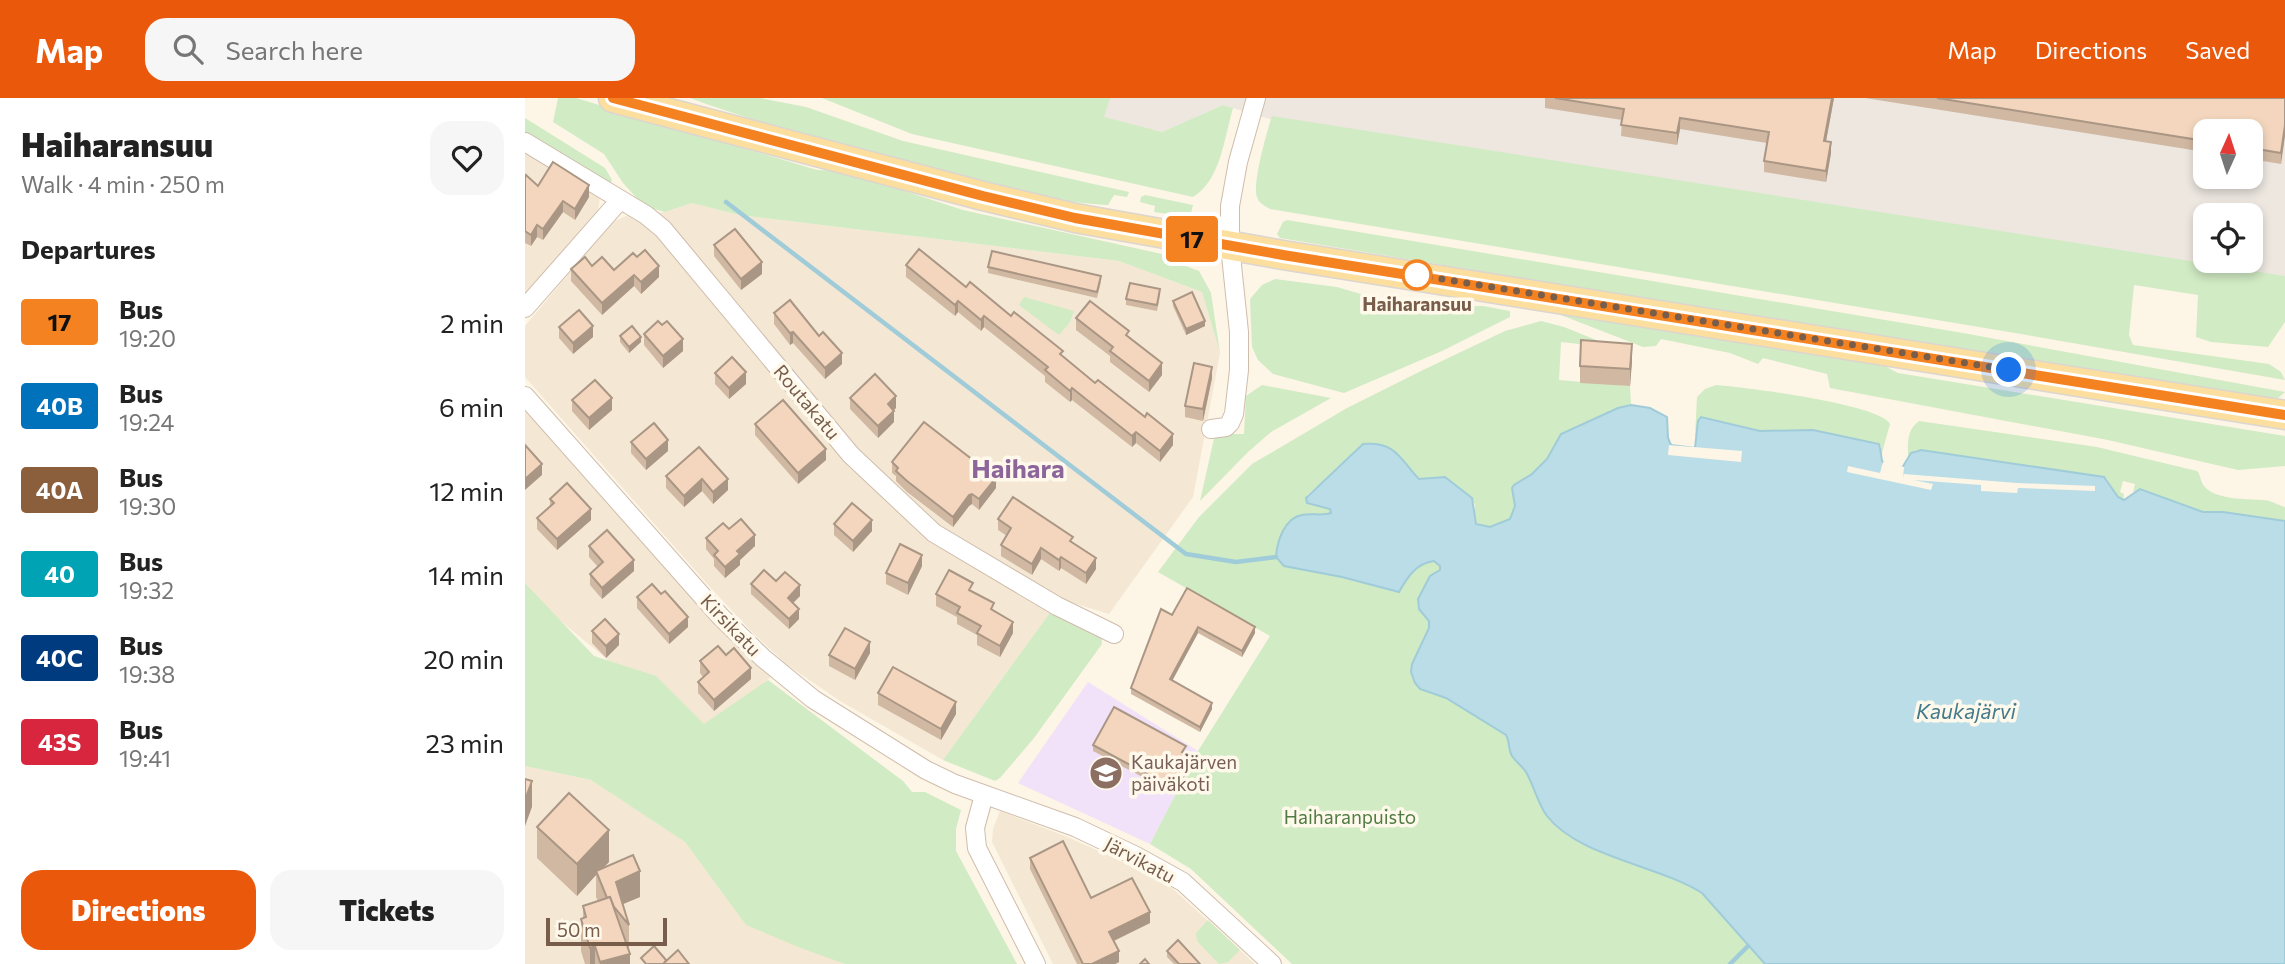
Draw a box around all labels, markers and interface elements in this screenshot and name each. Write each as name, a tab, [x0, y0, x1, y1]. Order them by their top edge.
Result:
search box	[145, 18, 635, 81]
text: Map	[35, 29, 103, 70]
icon: search	[169, 30, 207, 68]
text: Search here	[225, 34, 363, 65]
text: Map	[1947, 35, 1997, 64]
text: Directions	[2035, 35, 2147, 64]
text: Saved	[2185, 35, 2250, 64]
north arrow	[2193, 119, 2263, 189]
map controls	[2193, 119, 2263, 273]
button: heart	[430, 121, 504, 195]
text: Haiharansuu	[21, 123, 213, 164]
text: Walk · 4 min · 250 m	[21, 170, 225, 198]
button: locate	[2193, 203, 2263, 273]
line badge: 17	[1161, 216, 1223, 262]
text: 17	[1180, 224, 1204, 253]
text: Departures	[21, 233, 156, 264]
marker: Haiharansuu	[1402, 260, 1432, 290]
place label: Haiharansuu	[1362, 292, 1472, 315]
text: Bus	[119, 293, 163, 324]
text: 17	[47, 307, 72, 336]
text: 2 min	[440, 307, 504, 338]
text: 19:20	[119, 324, 176, 352]
your location	[1991, 352, 2026, 387]
street label: Routakatu	[770, 360, 845, 444]
text: Bus	[119, 377, 163, 408]
text: 40B	[36, 391, 83, 420]
text: 6 min	[439, 391, 504, 422]
text: 19:24	[119, 408, 174, 436]
district label: Haihara	[971, 452, 1065, 483]
text: Bus	[119, 461, 163, 492]
text: 40A	[36, 475, 83, 504]
text: 12 min	[429, 475, 504, 506]
text: 19:30	[119, 492, 176, 520]
text: Bus	[119, 545, 163, 576]
text: 40	[44, 559, 75, 588]
text: 14 min	[428, 559, 504, 590]
text: 19:32	[119, 576, 174, 604]
street label: Kirsikatu	[696, 589, 766, 660]
text: Bus	[119, 629, 163, 660]
text: 40C	[36, 643, 83, 672]
text: 20 min	[423, 643, 504, 674]
text: 19:38	[119, 660, 175, 688]
water label: Kaukajärvi	[1916, 698, 2017, 723]
text: Bus	[119, 713, 163, 744]
text: 43S	[38, 727, 81, 756]
text: 23 min	[426, 727, 504, 758]
text: 19:41	[119, 744, 171, 772]
place label: Kaukajärven päiväkoti	[1131, 750, 1237, 795]
school or university icon: Kaukajärven päiväkoti	[1087, 754, 1125, 792]
park label: Haiharanpuisto	[1284, 805, 1416, 828]
street label: Järvikatu	[1101, 832, 1179, 888]
button: Directions	[21, 870, 256, 950]
button: Tickets	[270, 870, 504, 950]
scale bar	[546, 915, 667, 947]
text: 50 m	[557, 918, 601, 941]

